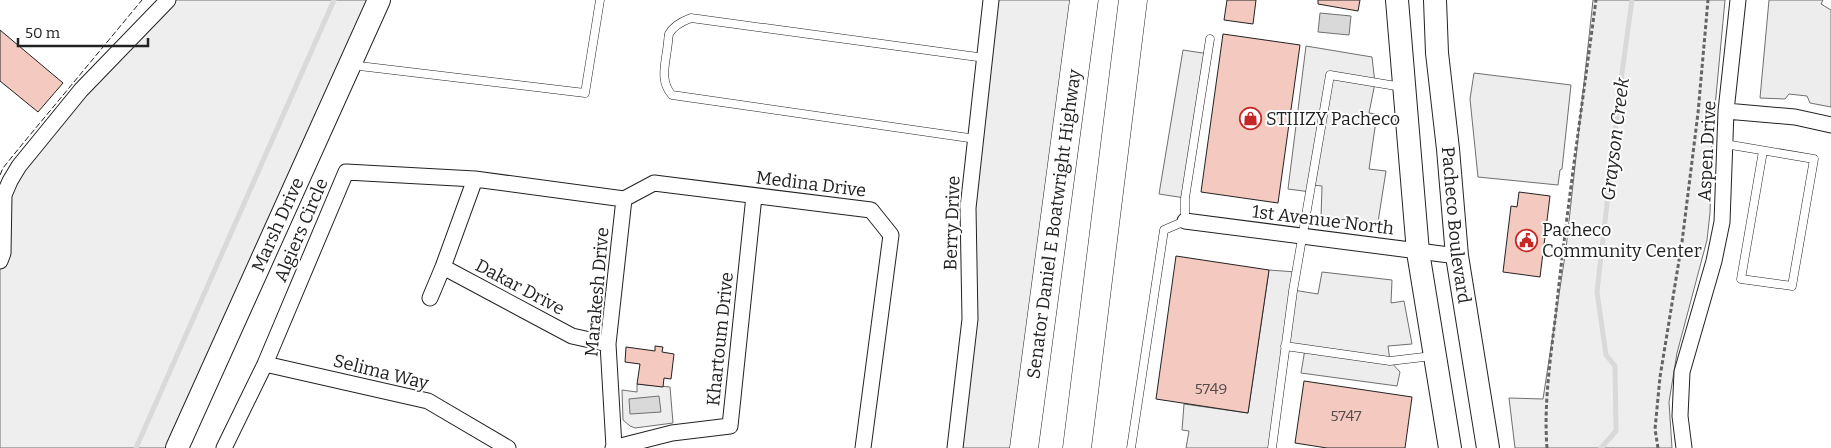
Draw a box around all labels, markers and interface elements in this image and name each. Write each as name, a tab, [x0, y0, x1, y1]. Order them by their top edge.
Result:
scale bar	[18, 15, 148, 47]
text: 50 m	[25, 24, 61, 42]
street label: Senator Daniel E Boatwright Highway	[1022, 67, 1086, 380]
water label: Grayson Creek	[1596, 76, 1634, 202]
street label: Aspen Drive	[1693, 100, 1721, 202]
shop icon: STIIIZY Pacheco	[1238, 107, 1262, 131]
place label: STIIIZY Pacheco	[1266, 108, 1400, 130]
street label: Pacheco Boulevard	[1437, 145, 1476, 305]
street label: Medina Drive	[755, 166, 867, 202]
street label: Marsh Drive	[247, 174, 309, 275]
street label: Algiers Circle	[269, 175, 333, 285]
street label: Berry Drive	[939, 175, 965, 271]
street label: 1st Avenue North	[1251, 200, 1395, 240]
place label: Pacheco Community Center	[1542, 219, 1702, 262]
street label: Marakesh Drive	[580, 226, 614, 358]
public building icon: Pacheco Community Center	[1514, 228, 1538, 252]
street label: Dakar Drive	[472, 254, 568, 320]
street label: Khartoum Drive	[702, 271, 738, 407]
street label: Selima Way	[331, 350, 431, 395]
house number: 5749	[1195, 380, 1227, 398]
house number: 5747	[1330, 407, 1362, 425]

